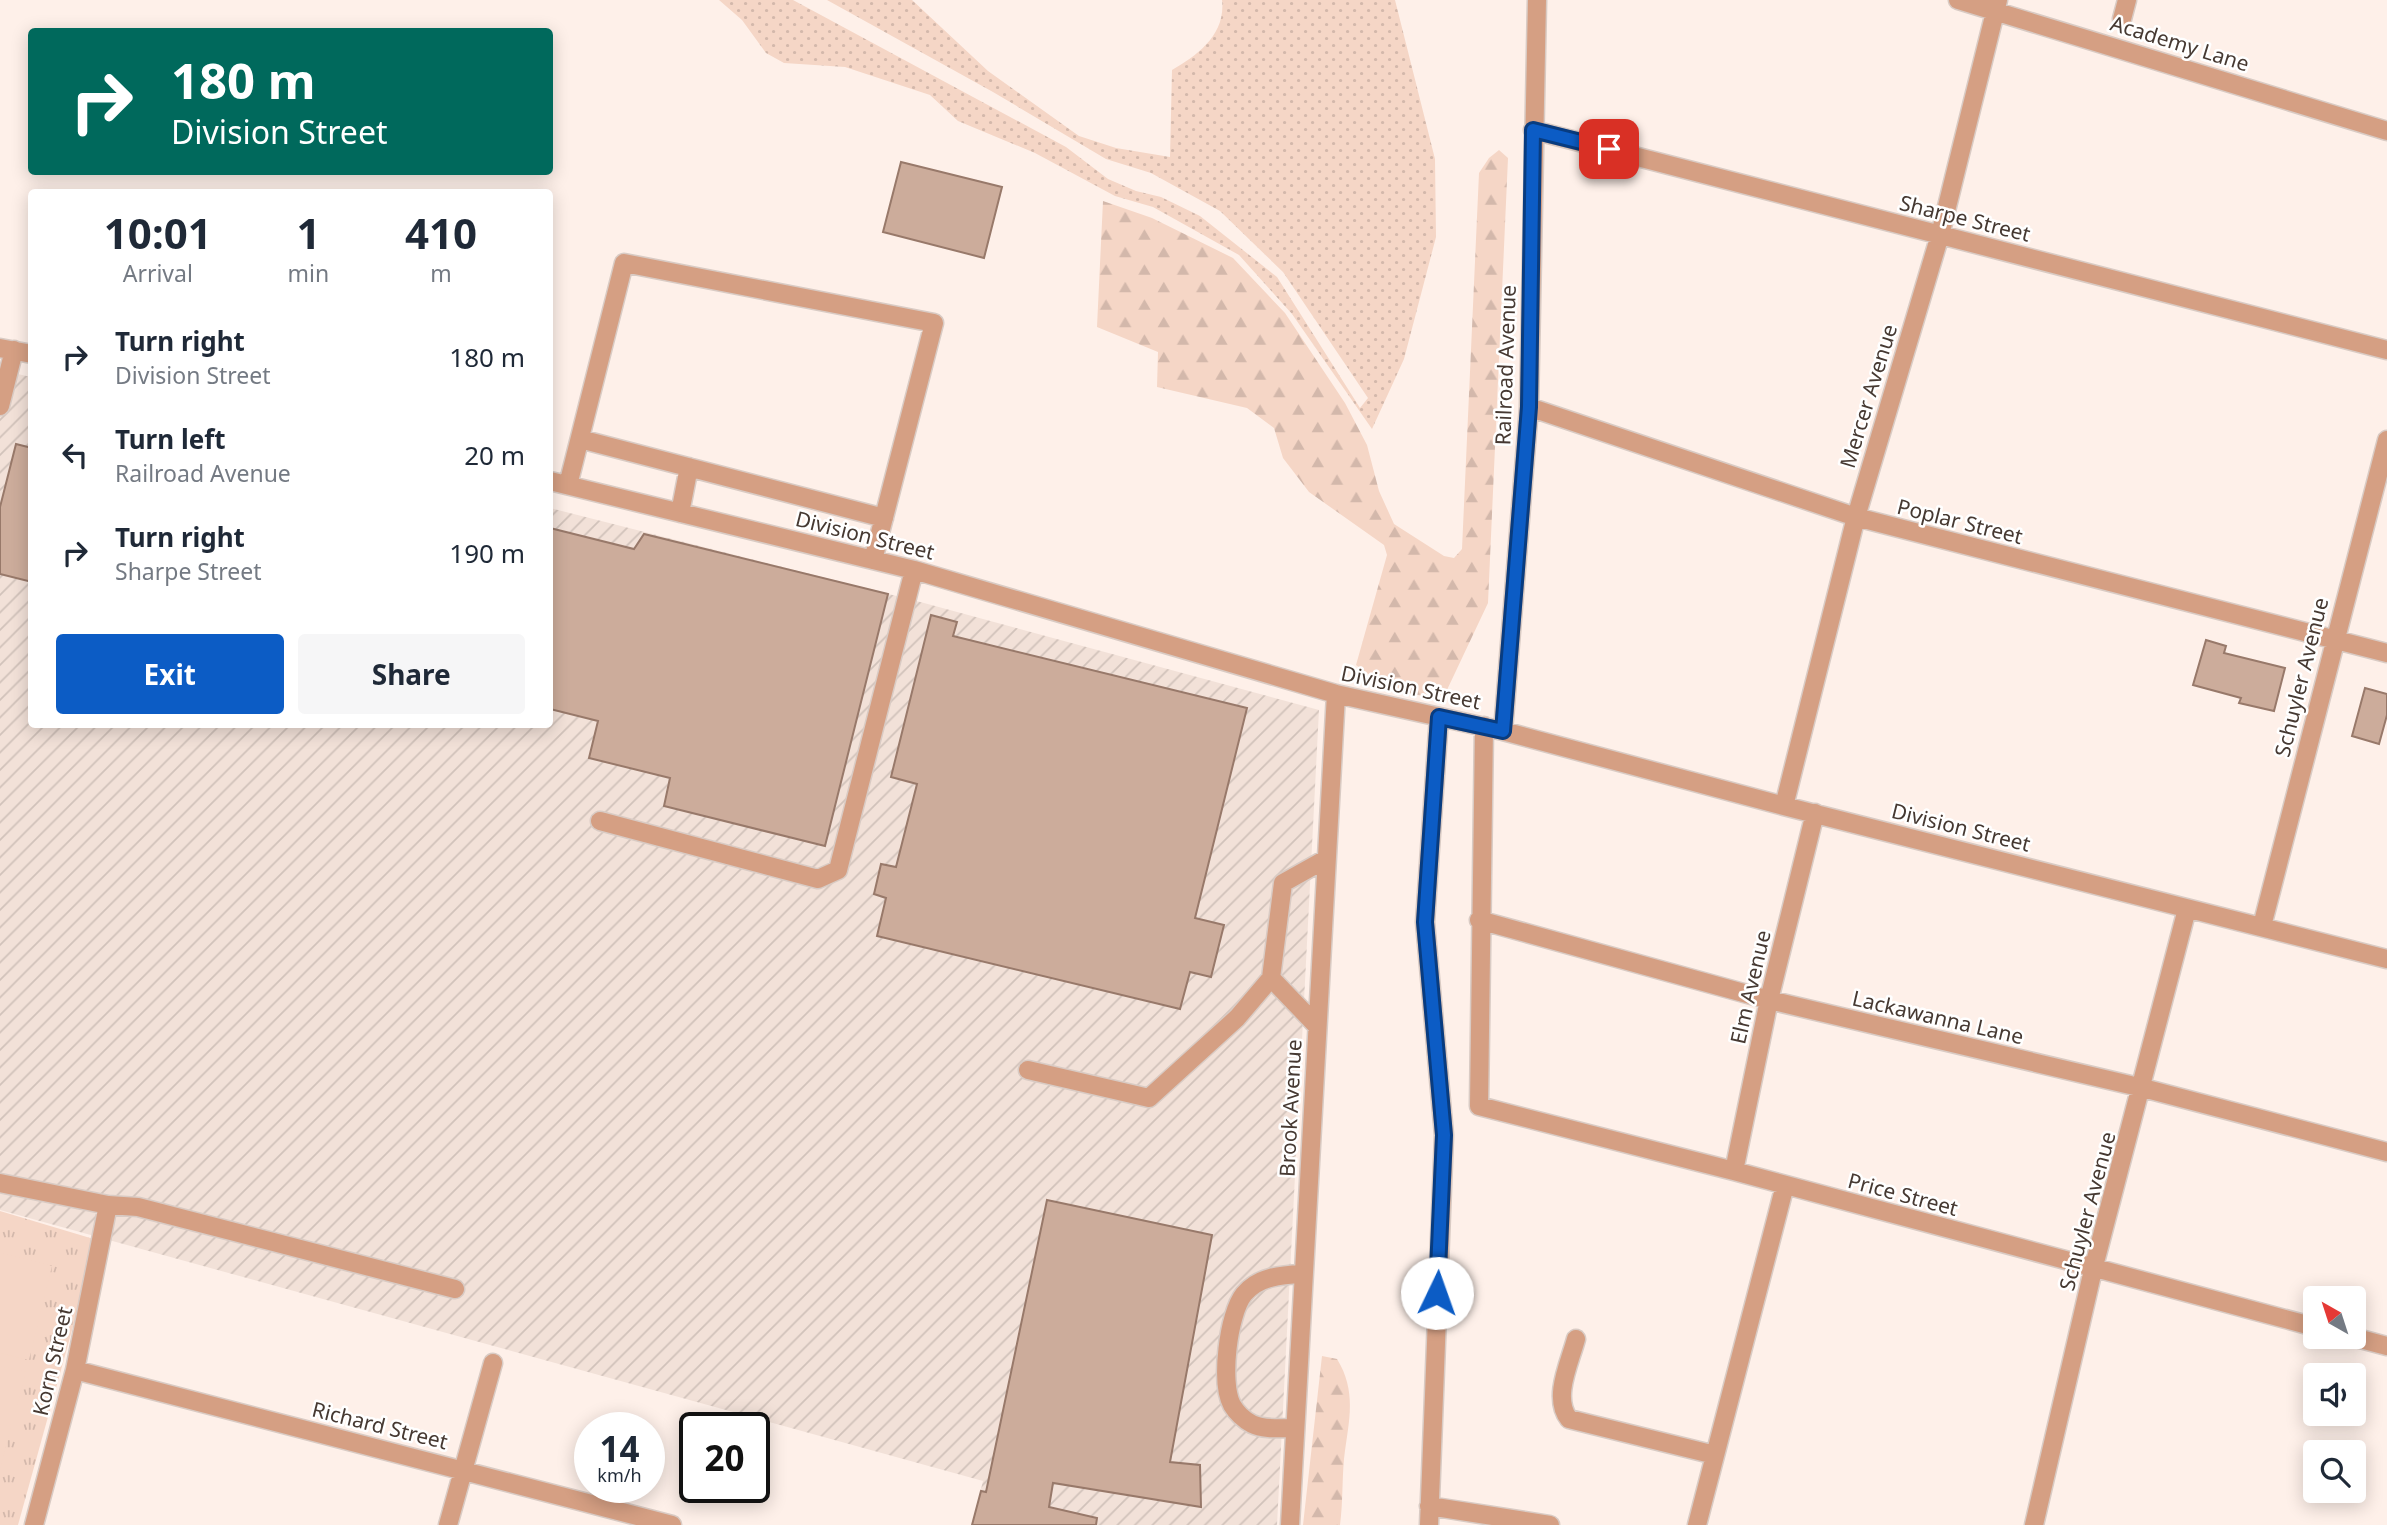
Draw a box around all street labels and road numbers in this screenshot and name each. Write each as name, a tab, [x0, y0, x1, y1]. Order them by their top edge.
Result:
street label: Academy Lane	[2107, 9, 2253, 77]
street label: Sharpe Street	[1897, 188, 2034, 248]
street label: Railroad Avenue	[1488, 284, 1522, 446]
street label: Mercer Avenue	[1833, 321, 1903, 471]
street label: Poplar Street	[1894, 492, 2026, 550]
street label: Division Street	[793, 504, 938, 566]
street label: Schuyler Avenue	[2268, 594, 2334, 760]
street label: Division Street	[1339, 659, 1484, 716]
street label: Division Street	[1889, 796, 2034, 858]
street label: Elm Avenue	[1723, 927, 1777, 1047]
street label: Lackawanna Lane	[1850, 984, 2026, 1050]
street label: Brook Avenue	[1272, 1039, 1308, 1177]
street label: Schuyler Avenue	[2052, 1128, 2122, 1294]
street label: Price Street	[1845, 1166, 1962, 1222]
street label: Korn Street	[26, 1303, 78, 1418]
street label: Richard Street	[309, 1395, 451, 1455]

